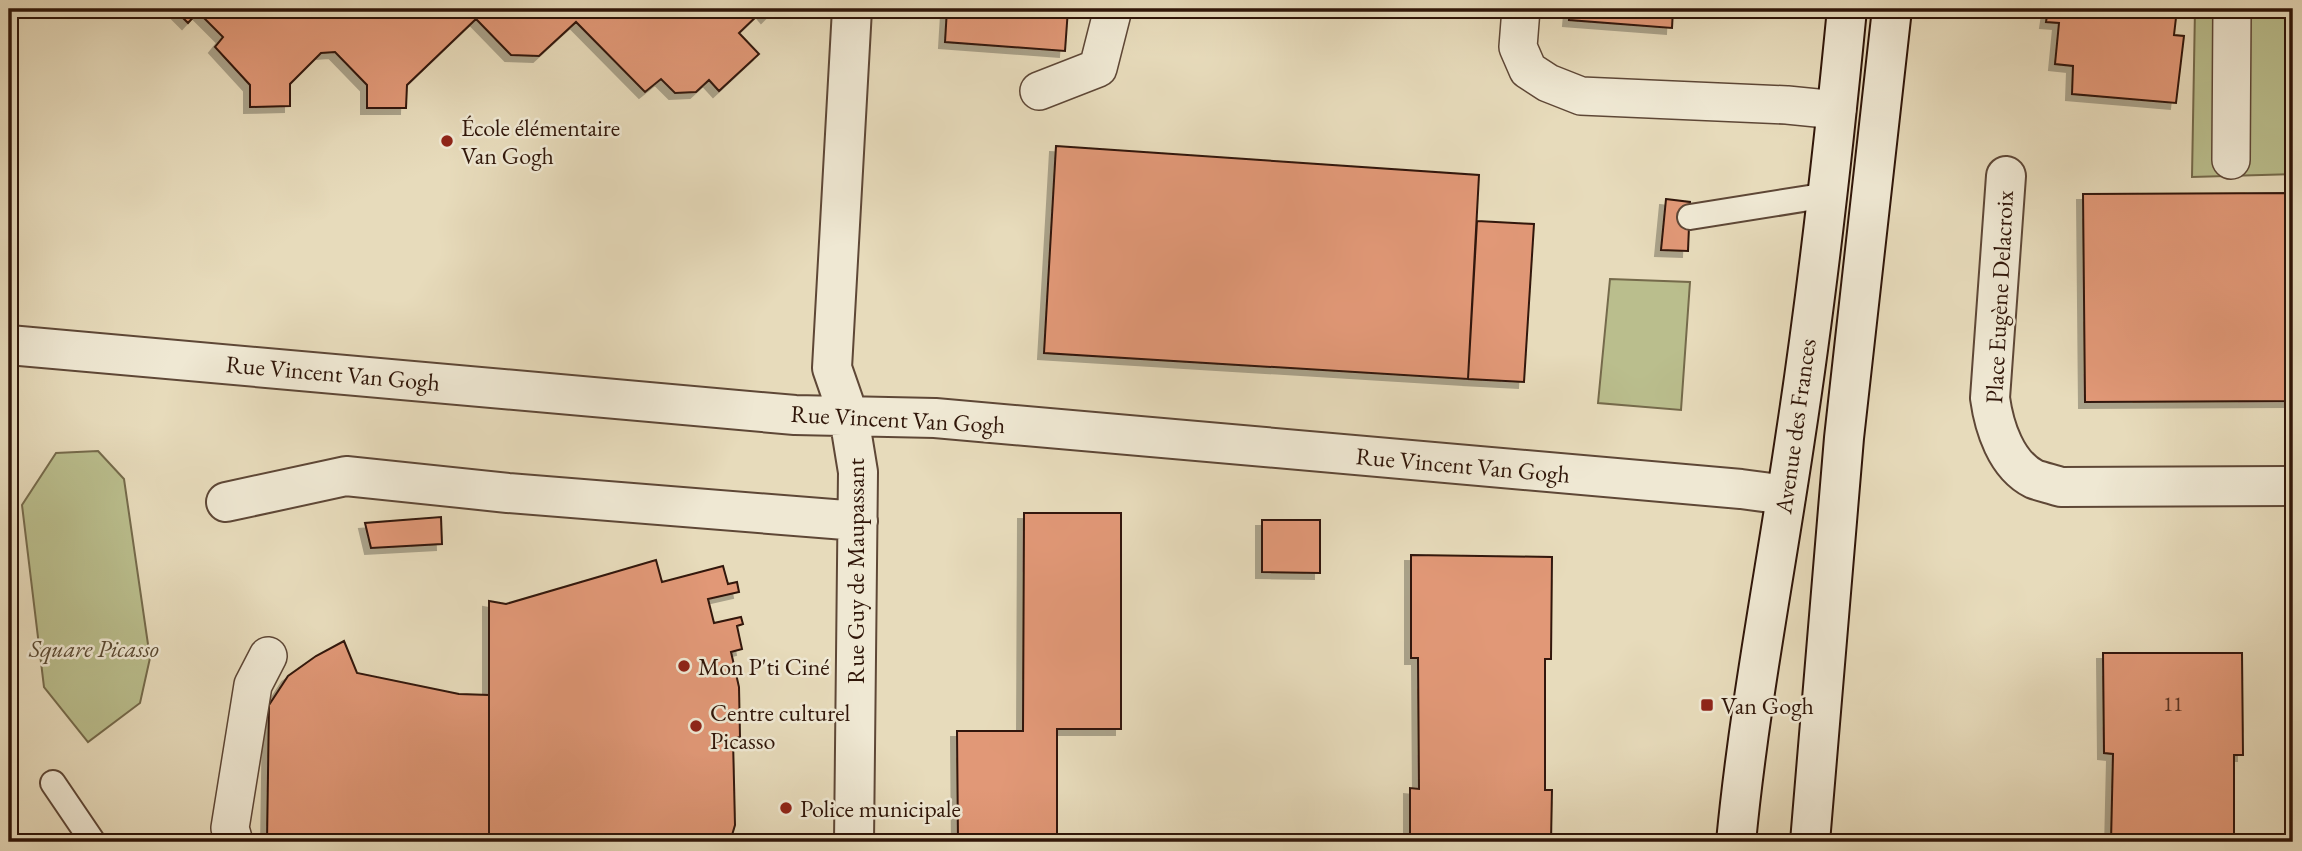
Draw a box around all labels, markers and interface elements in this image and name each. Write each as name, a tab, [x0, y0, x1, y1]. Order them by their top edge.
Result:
place label: École élémentaire Van Gogh	[461, 112, 620, 171]
marker: École élémentaire Van Gogh	[439, 133, 455, 149]
street label: Place Eugène Delacroix	[1978, 189, 2020, 404]
street label: Avenue des Frances	[1767, 336, 1823, 517]
street label: Rue Vincent Van Gogh	[225, 348, 441, 398]
street label: Rue Vincent Van Gogh	[790, 398, 1006, 440]
street label: Rue Vincent Van Gogh	[1355, 440, 1571, 490]
street label: Rue Guy de Maupassant	[840, 458, 871, 684]
park label: Square Picasso	[28, 633, 159, 665]
place label: Mon P'ti Ciné	[698, 651, 830, 682]
marker: Mon P'ti Ciné	[676, 658, 692, 674]
place label: Van Gogh	[1721, 690, 1814, 721]
house number: 11	[2163, 690, 2183, 717]
place label: Centre culturel Picasso	[710, 697, 851, 756]
marker: Van Gogh	[1699, 697, 1715, 713]
marker: Centre culturel Picasso	[688, 718, 704, 734]
place label: Police municipale	[800, 793, 961, 824]
marker: Police municipale	[778, 800, 794, 816]

